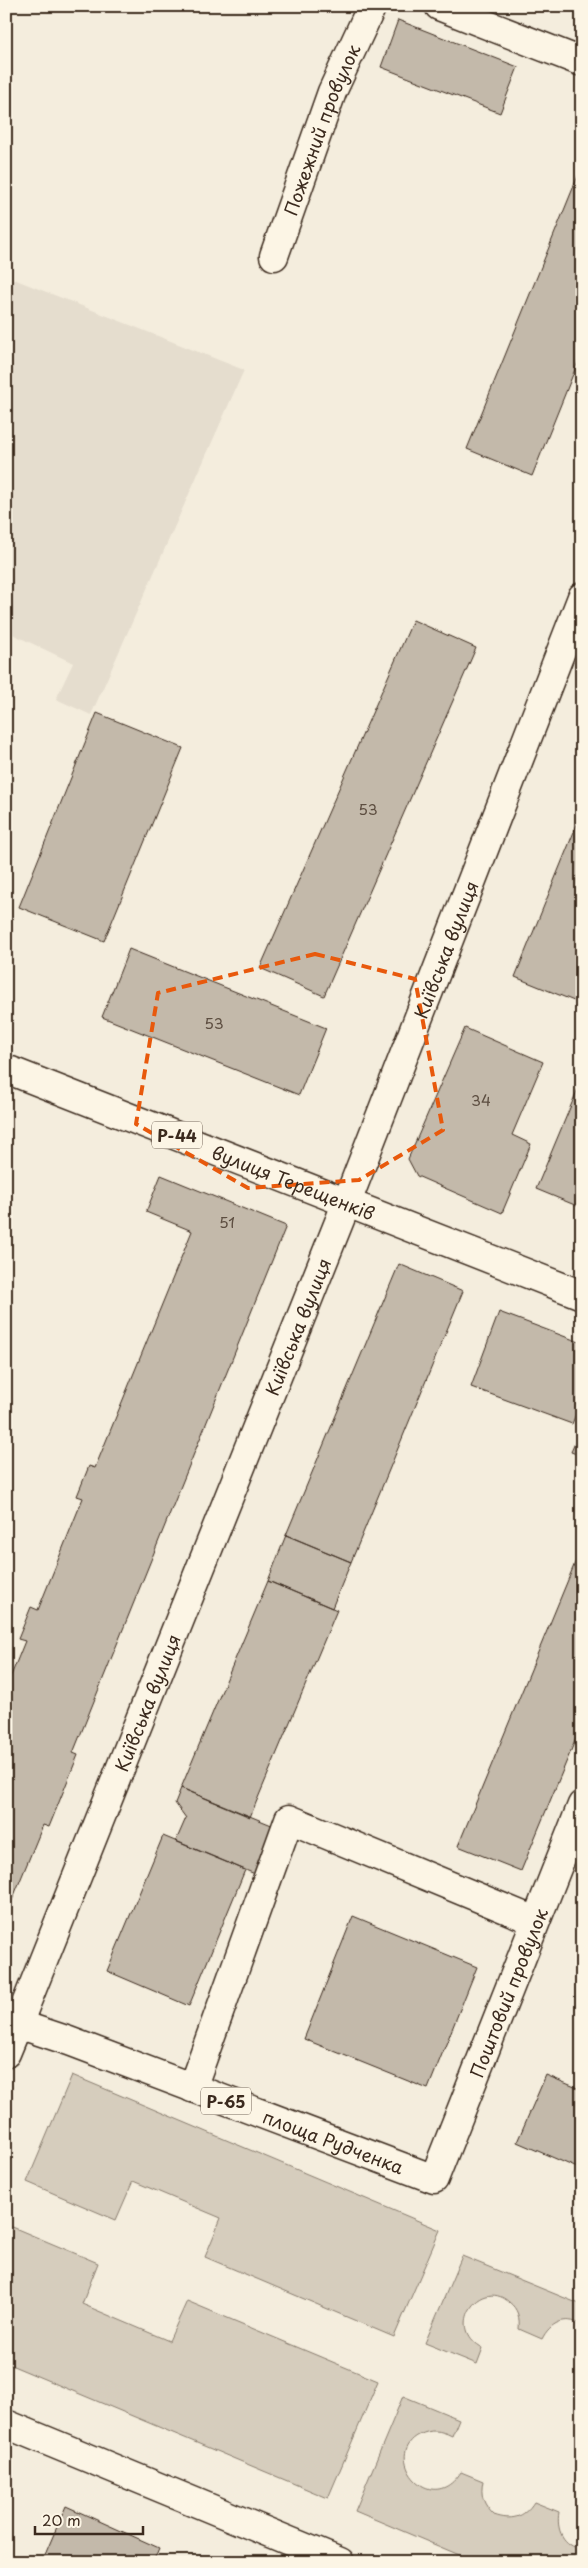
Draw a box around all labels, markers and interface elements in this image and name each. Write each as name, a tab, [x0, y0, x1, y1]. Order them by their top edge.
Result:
street label: Пожежний провулок	[276, 39, 366, 219]
house number: 53	[358, 797, 378, 820]
street label: Київська вулиця	[406, 877, 484, 1022]
house number: 53	[204, 1011, 224, 1034]
house number: 34	[471, 1088, 491, 1111]
road number: Р-44	[152, 1122, 202, 1148]
street label: вулиця Терещенків	[208, 1138, 379, 1226]
house number: 51	[219, 1210, 235, 1233]
street label: Київська вулиця	[258, 1254, 337, 1399]
street label: Київська вулиця	[107, 1630, 186, 1775]
street label: Поштовий провулок	[462, 1903, 554, 2081]
road number: Р-65	[201, 2088, 251, 2114]
street label: площа Рудченка	[259, 2102, 409, 2180]
scale bar	[35, 2503, 142, 2535]
text: 20 m	[42, 2508, 81, 2531]

